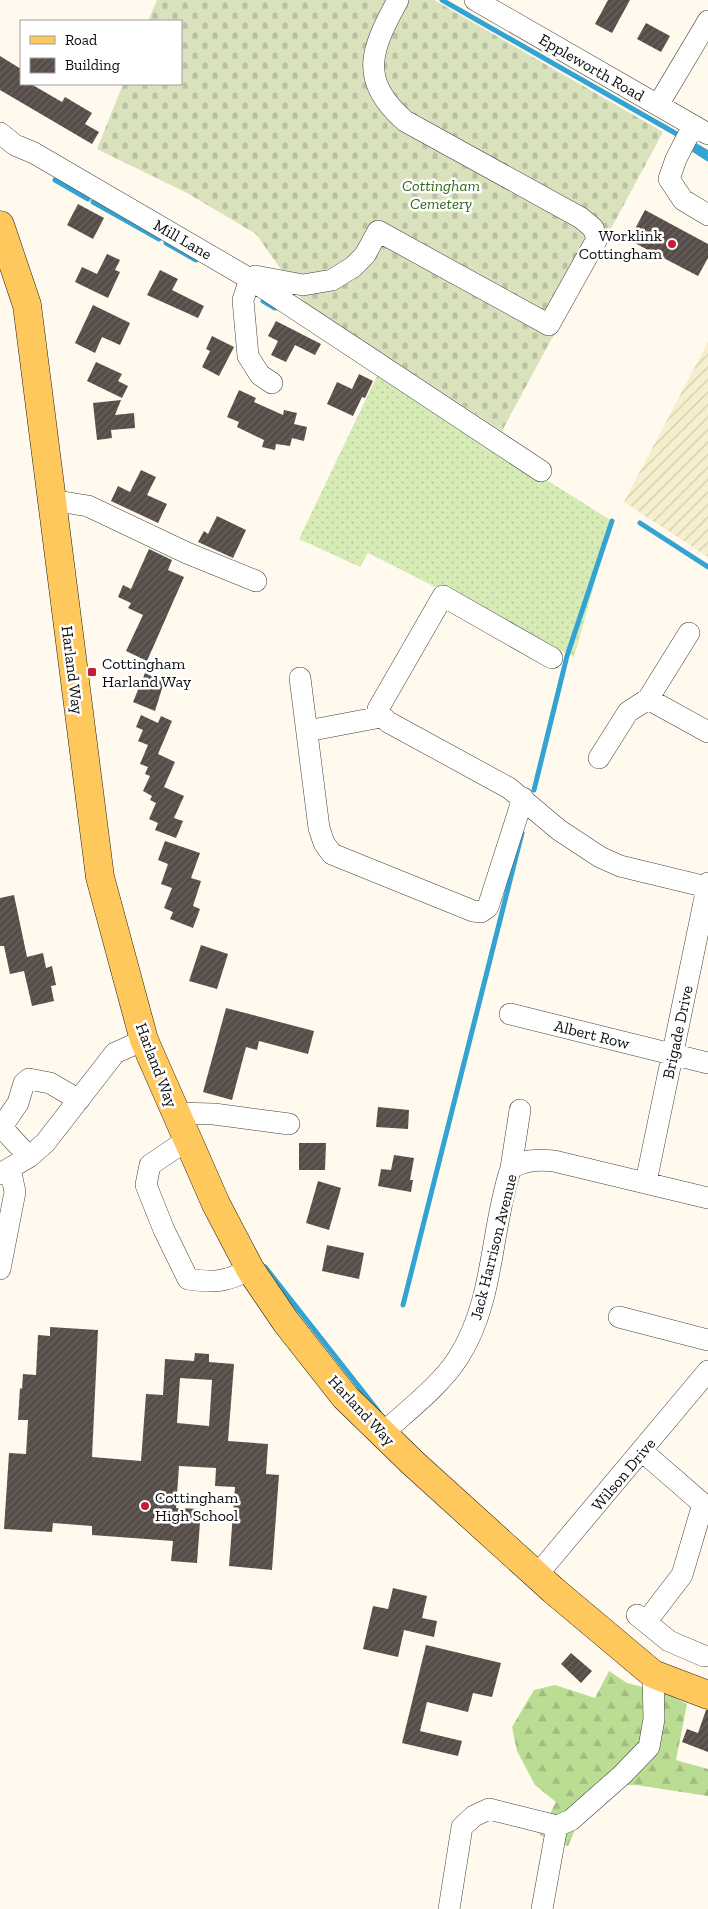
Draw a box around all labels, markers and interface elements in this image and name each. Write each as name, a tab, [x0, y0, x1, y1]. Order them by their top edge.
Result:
legend	[20, 20, 182, 85]
street label: Eppleworth Road	[536, 30, 648, 105]
text: Road	[65, 31, 98, 49]
text: Building	[65, 56, 120, 74]
park label: Cottingham Cemetery	[402, 176, 480, 213]
street label: Mill Lane	[150, 215, 215, 264]
place label: Worklink Cottingham	[579, 226, 663, 263]
marker: Worklink Cottingham	[666, 238, 678, 250]
street label: Harland Way	[58, 625, 87, 716]
place label: Cottingham Harland Way	[102, 654, 192, 691]
marker: Cottingham Harland Way	[86, 666, 98, 678]
street label: Brigade Drive	[658, 984, 697, 1081]
street label: Albert Row	[552, 1016, 632, 1053]
street label: Harland Way	[132, 1020, 182, 1111]
street label: Jack Harrison Avenue	[466, 1172, 521, 1322]
street label: Harland Way	[324, 1371, 400, 1450]
street label: Wilson Drive	[587, 1434, 659, 1515]
place label: Cottingham High School	[155, 1488, 239, 1525]
marker: Cottingham High School	[139, 1500, 151, 1512]

